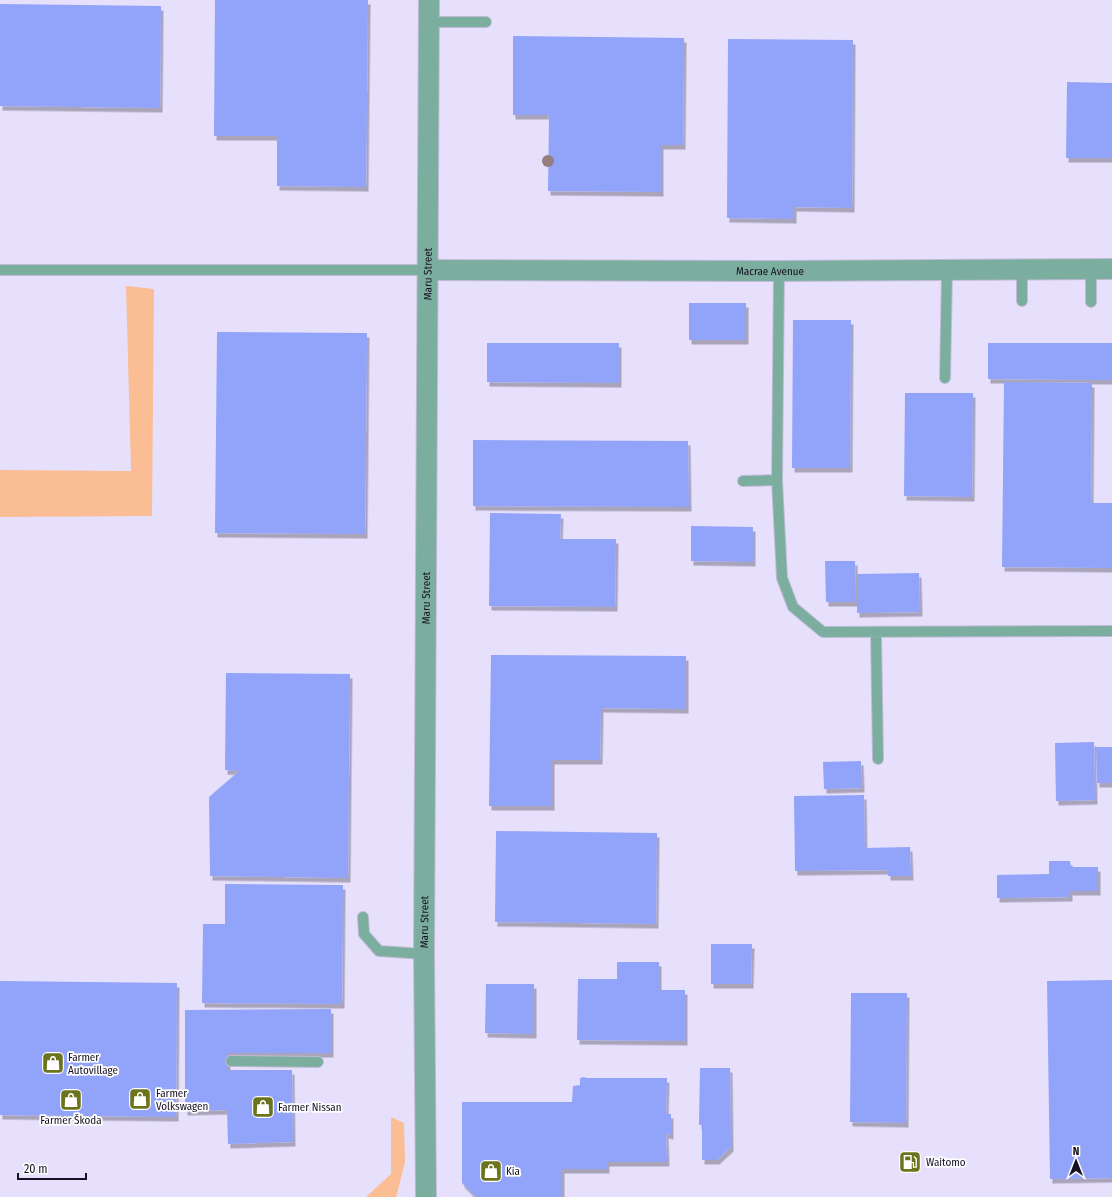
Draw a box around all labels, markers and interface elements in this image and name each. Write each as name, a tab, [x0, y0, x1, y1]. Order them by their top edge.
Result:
street label: Maru Street	[421, 247, 435, 300]
street label: Macrae Avenue	[736, 265, 804, 278]
street label: Maru Street	[420, 571, 433, 624]
street label: Maru Street	[418, 895, 431, 948]
shop icon: Farmer Autovillage	[40, 1050, 66, 1076]
place label: Farmer Autovillage	[68, 1051, 118, 1077]
shop icon: Farmer Volkswagen	[127, 1086, 153, 1112]
shop icon: Farmer Škoda	[58, 1087, 84, 1113]
place label: Farmer Volkswagen	[156, 1087, 208, 1113]
shop icon: Farmer Nissan	[250, 1094, 276, 1120]
place label: Farmer Nissan	[278, 1101, 342, 1114]
place label: Farmer Škoda	[40, 1113, 102, 1127]
north arrow	[1056, 1141, 1096, 1181]
text: N	[1073, 1145, 1079, 1158]
fuel station icon: Waitomo	[897, 1149, 923, 1175]
scale bar	[18, 1155, 86, 1181]
place label: Waitomo	[926, 1156, 966, 1169]
shop icon: Kia	[478, 1158, 504, 1184]
text: 20 m	[24, 1162, 48, 1176]
place label: Kia	[506, 1165, 520, 1178]

